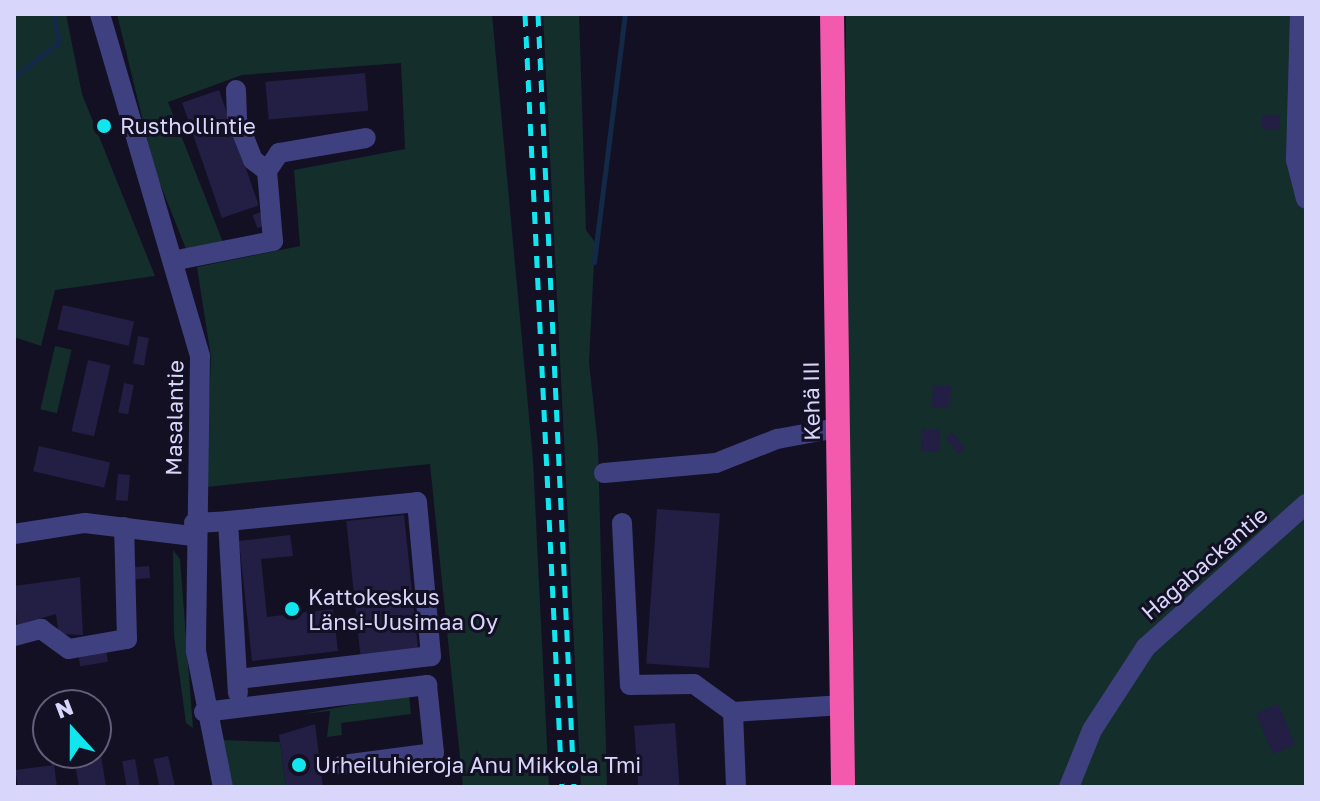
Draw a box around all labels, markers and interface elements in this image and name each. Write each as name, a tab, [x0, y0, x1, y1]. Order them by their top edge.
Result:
place label: Rusthollintie	[120, 113, 256, 139]
marker: Rusthollintie	[95, 117, 113, 135]
street label: Masalantie	[160, 360, 188, 476]
street label: Kehä III	[797, 361, 825, 441]
street label: Hagabackantie	[1136, 501, 1272, 625]
place label: Kattokeskus Länsi-Uusimaa Oy	[308, 583, 498, 634]
marker: Kattokeskus Länsi-Uusimaa Oy	[283, 600, 301, 618]
north arrow	[32, 689, 112, 769]
text: N	[51, 692, 77, 724]
place label: Urheiluhieroja Anu Mikkola Tmi	[315, 752, 641, 778]
marker: Urheiluhieroja Anu Mikkola Tmi	[290, 756, 308, 774]

